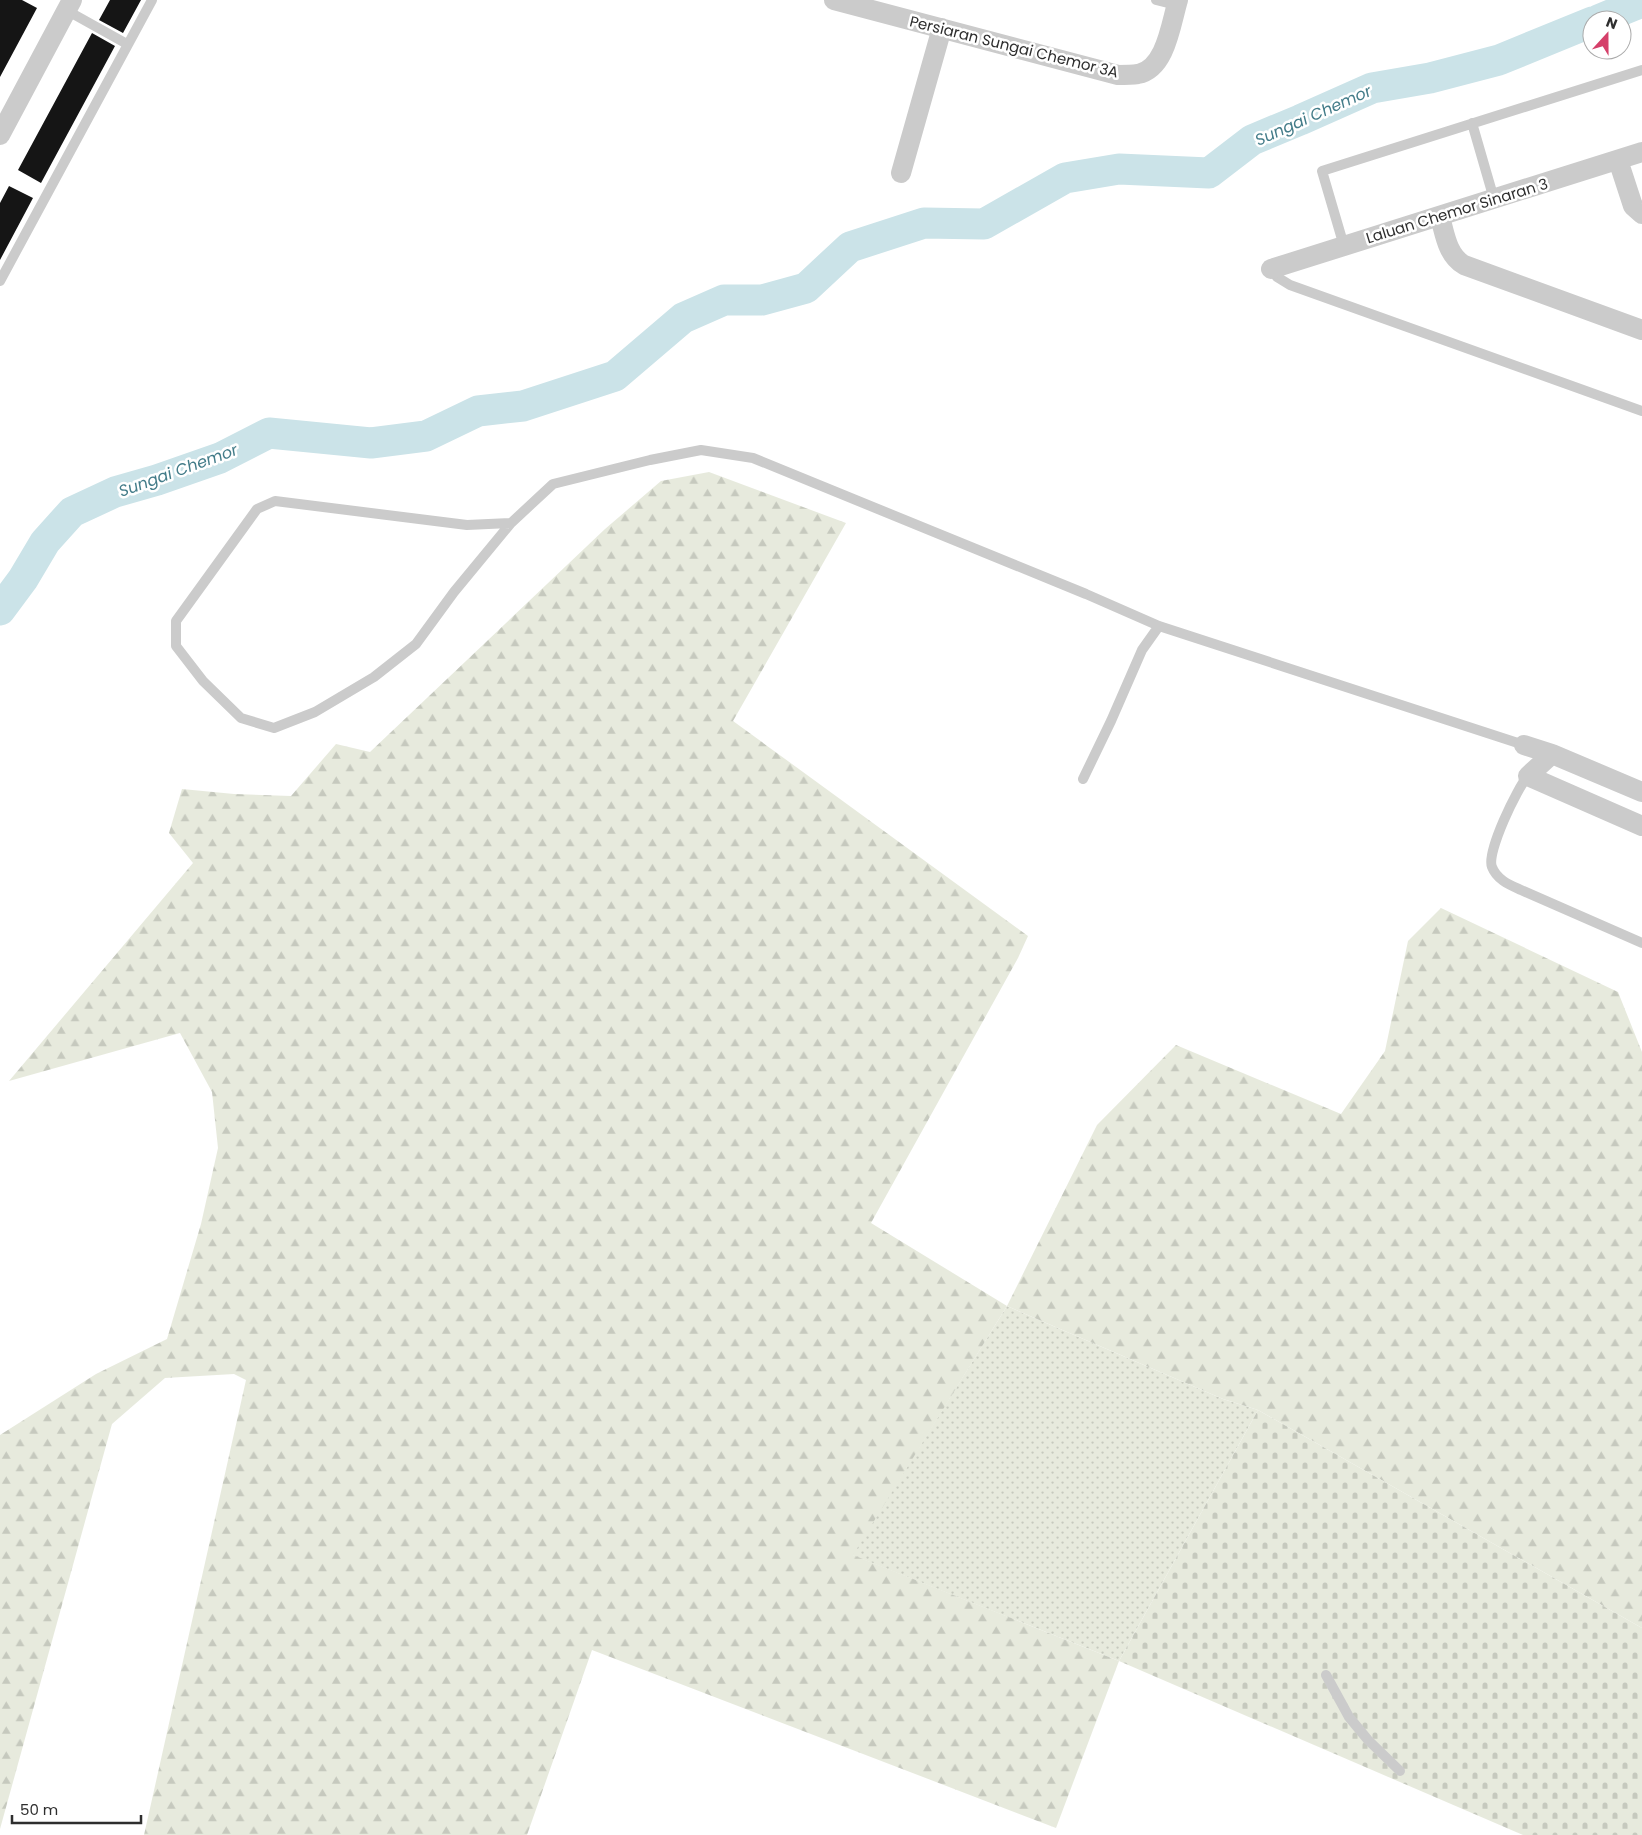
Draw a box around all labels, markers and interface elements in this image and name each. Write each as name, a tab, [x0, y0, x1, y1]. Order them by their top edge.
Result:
street label: Persiaran Sungai Chemor 3A	[907, 10, 1121, 83]
north arrow	[1582, 10, 1632, 60]
text: N	[1603, 12, 1620, 34]
water label: Sungai Chemor	[1251, 79, 1376, 151]
street label: Laluan Chemor Sinaran 3	[1363, 173, 1550, 248]
water label: Sungai Chemor	[115, 438, 242, 503]
scale bar	[12, 1792, 141, 1824]
text: 50 m	[20, 1799, 58, 1820]

